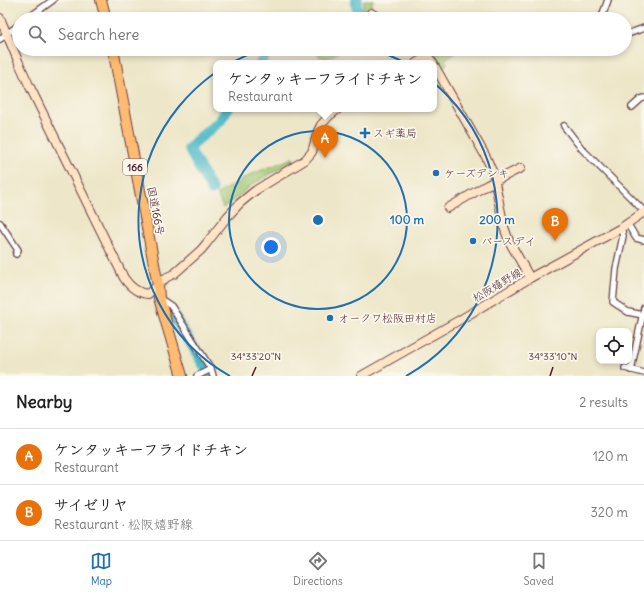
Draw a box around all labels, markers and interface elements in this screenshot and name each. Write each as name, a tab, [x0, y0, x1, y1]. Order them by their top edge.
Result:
search box	[12, 12, 632, 56]
icon: search	[26, 23, 48, 45]
text: Search here	[58, 25, 139, 44]
popup	[213, 60, 437, 112]
text: ケンタッキーフライドチキン	[228, 69, 422, 88]
text: Restaurant	[228, 88, 293, 105]
pin: A	[312, 125, 338, 158]
place label: スギ薬局	[373, 126, 417, 140]
marker: スギ薬局	[360, 128, 370, 138]
road number: 166	[123, 159, 147, 175]
place label: ケーズデンキ	[444, 166, 509, 180]
marker: ケーズデンキ	[431, 168, 441, 178]
street label: 国道166号	[144, 185, 168, 237]
pin: B	[542, 208, 568, 241]
text: 100 m	[390, 212, 424, 227]
text: 200 m	[479, 212, 515, 227]
centre of rings	[311, 213, 325, 227]
place label: バースデイ	[481, 234, 536, 248]
marker: バースデイ	[468, 236, 478, 246]
your location	[261, 237, 281, 257]
street label: 松阪嬉野線	[470, 265, 524, 305]
place label: オークワ松阪田村店	[338, 311, 437, 325]
marker: オークワ松阪田村店	[325, 313, 335, 323]
map controls	[596, 328, 632, 364]
button: locate	[596, 328, 632, 364]
text: 34°33'20"N	[231, 350, 281, 363]
text: 34°33'10"N	[529, 350, 577, 363]
text: Nearby	[16, 391, 72, 413]
text: 2 results	[579, 394, 628, 411]
text: ケンタッキーフライドチキン	[54, 440, 248, 459]
text: A	[25, 448, 33, 465]
text: 120 m	[593, 448, 628, 465]
text: Restaurant	[54, 459, 119, 476]
text: サイゼリヤ	[54, 495, 128, 514]
text: B	[25, 504, 33, 521]
text: 320 m	[590, 504, 628, 521]
text: Restaurant · 松阪嬉野線	[54, 516, 193, 533]
tab: Map	[90, 550, 112, 588]
tab: Directions	[293, 550, 343, 588]
tab: Saved	[523, 550, 554, 588]

